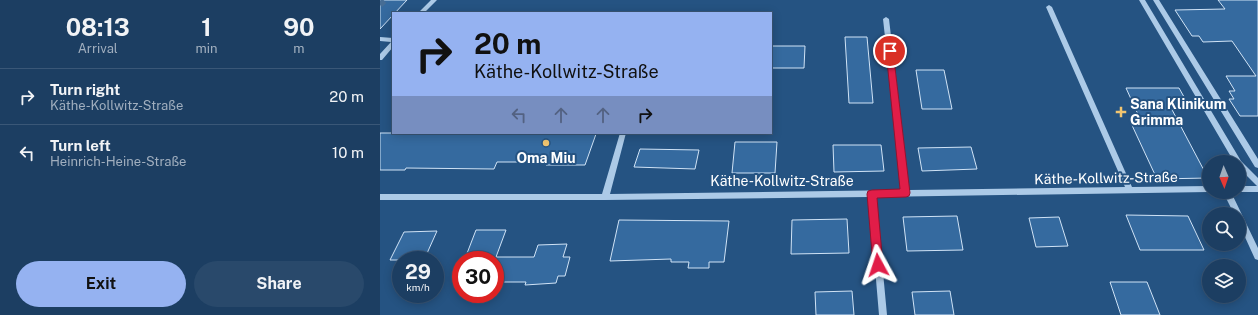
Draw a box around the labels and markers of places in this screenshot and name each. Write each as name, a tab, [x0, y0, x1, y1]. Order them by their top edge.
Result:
pin	[873, 34, 907, 68]
place label: Sana Klinikum Grimma	[1130, 96, 1226, 128]
marker: Sana Klinikum Grimma	[1115, 106, 1127, 118]
marker: Oma Miu	[541, 138, 551, 148]
place label: Oma Miu	[517, 150, 575, 166]

